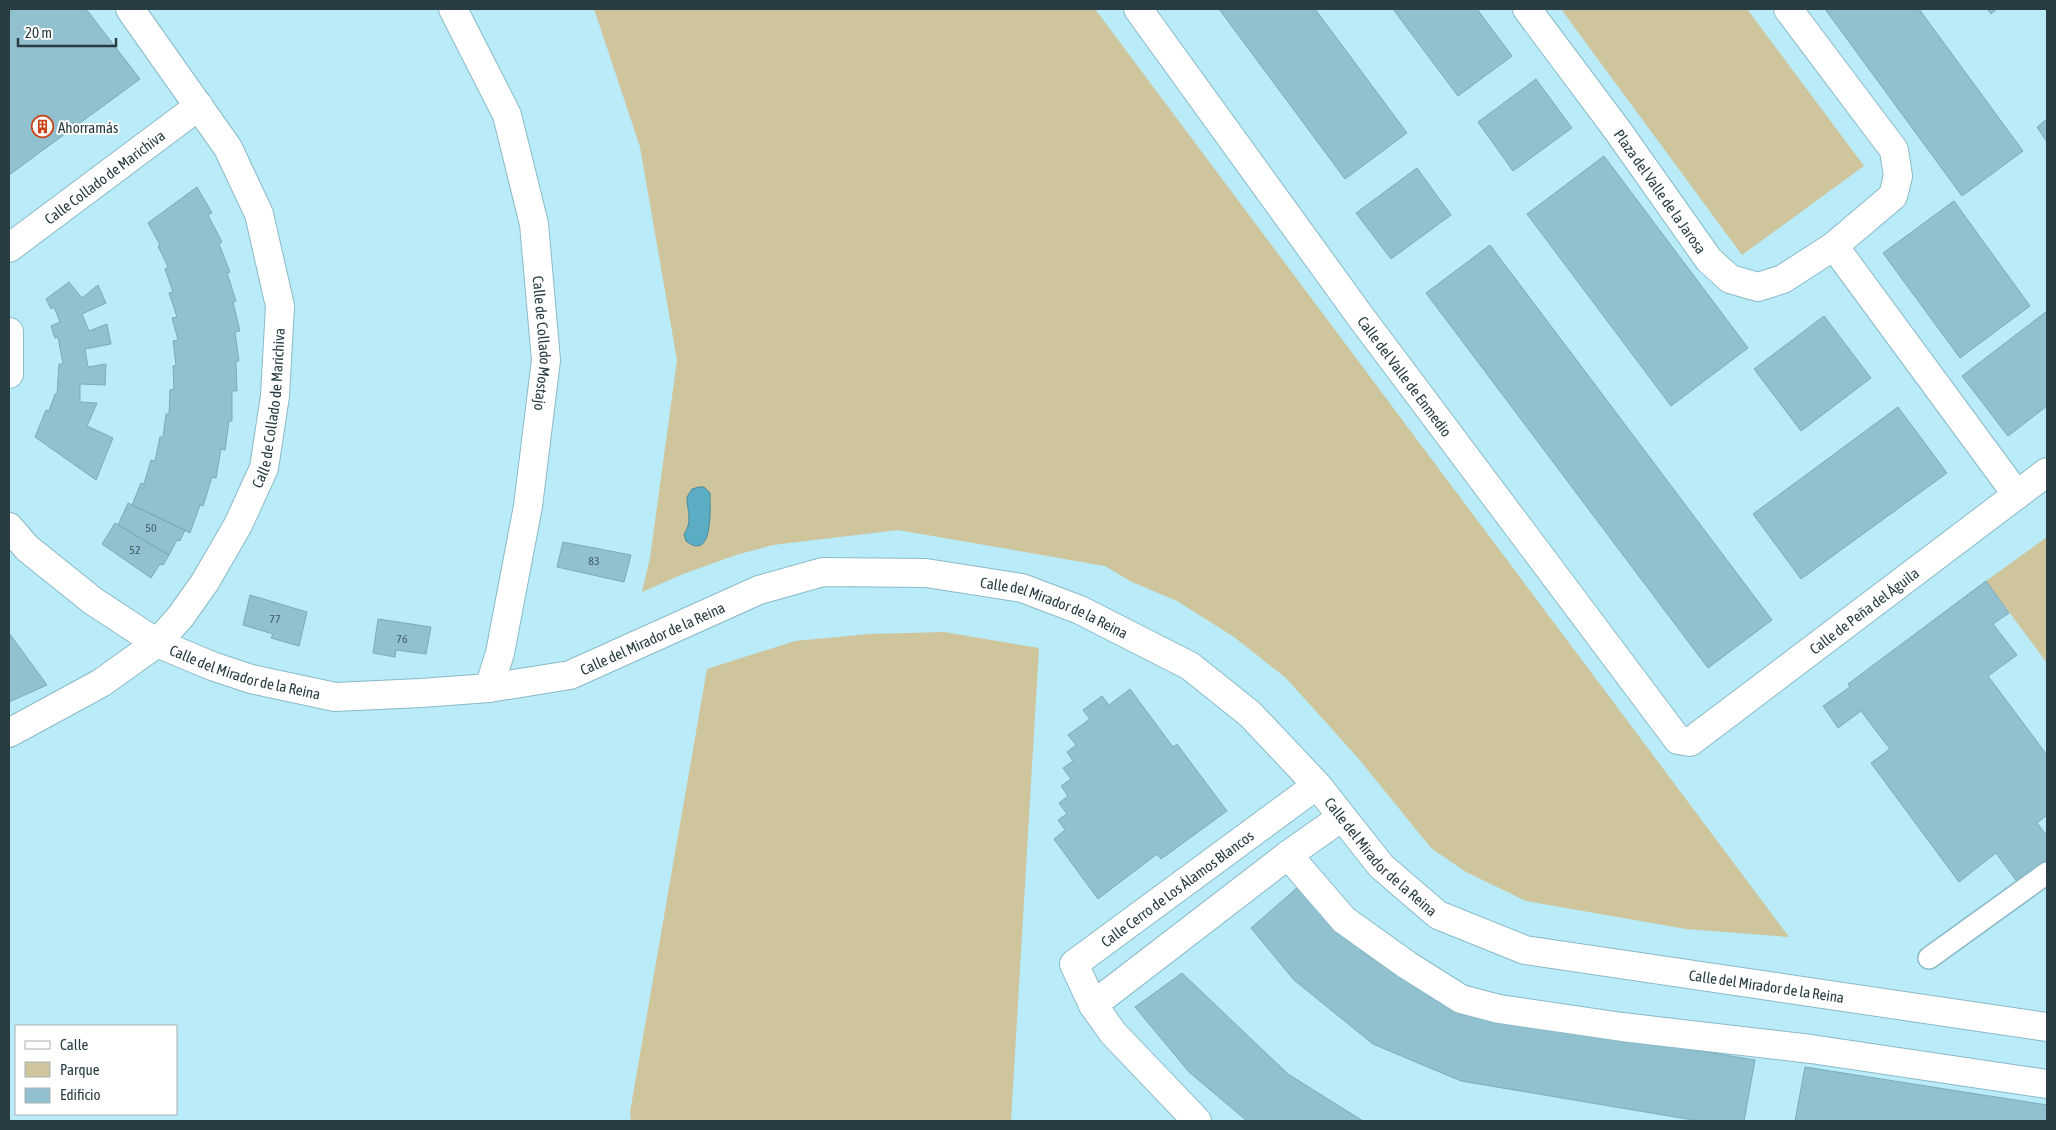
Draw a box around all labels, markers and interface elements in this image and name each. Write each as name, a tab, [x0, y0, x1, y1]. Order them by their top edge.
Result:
scale bar	[18, 15, 115, 47]
text: 20 m	[25, 24, 52, 41]
building icon: Ahorramás	[30, 115, 54, 139]
place label: Ahorramás	[58, 119, 118, 136]
street label: Calle Collado de Marichiva	[41, 126, 168, 227]
street label: Plaza del Valle de la Jarosa	[1611, 126, 1710, 257]
street label: Calle de Collado Mostajo	[530, 275, 555, 412]
street label: Calle del Valle de Enmedio	[1355, 313, 1456, 440]
street label: Calle de Collado de Marichiva	[248, 327, 287, 490]
house number: 50	[145, 521, 157, 535]
house number: 52	[129, 543, 141, 557]
house number: 83	[588, 554, 600, 568]
street label: Calle de Peña del Águila	[1806, 564, 1922, 657]
street label: Calle del Mirador de la Reina	[979, 573, 1131, 641]
street label: Calle del Mirador de la Reina	[577, 598, 727, 678]
house number: 77	[269, 612, 281, 626]
house number: 76	[396, 632, 408, 646]
street label: Calle del Mirador de la Reina	[167, 641, 322, 702]
street label: Calle del Mirador de la Reina	[1321, 794, 1441, 919]
street label: Calle Cerro de Los Álamos Blancos	[1097, 826, 1256, 950]
street label: Calle del Mirador de la Reina	[1688, 966, 1845, 1005]
legend	[15, 1025, 178, 1115]
text: Calle	[60, 1036, 89, 1053]
text: Parque	[60, 1061, 100, 1078]
text: Edificio	[60, 1086, 101, 1103]

